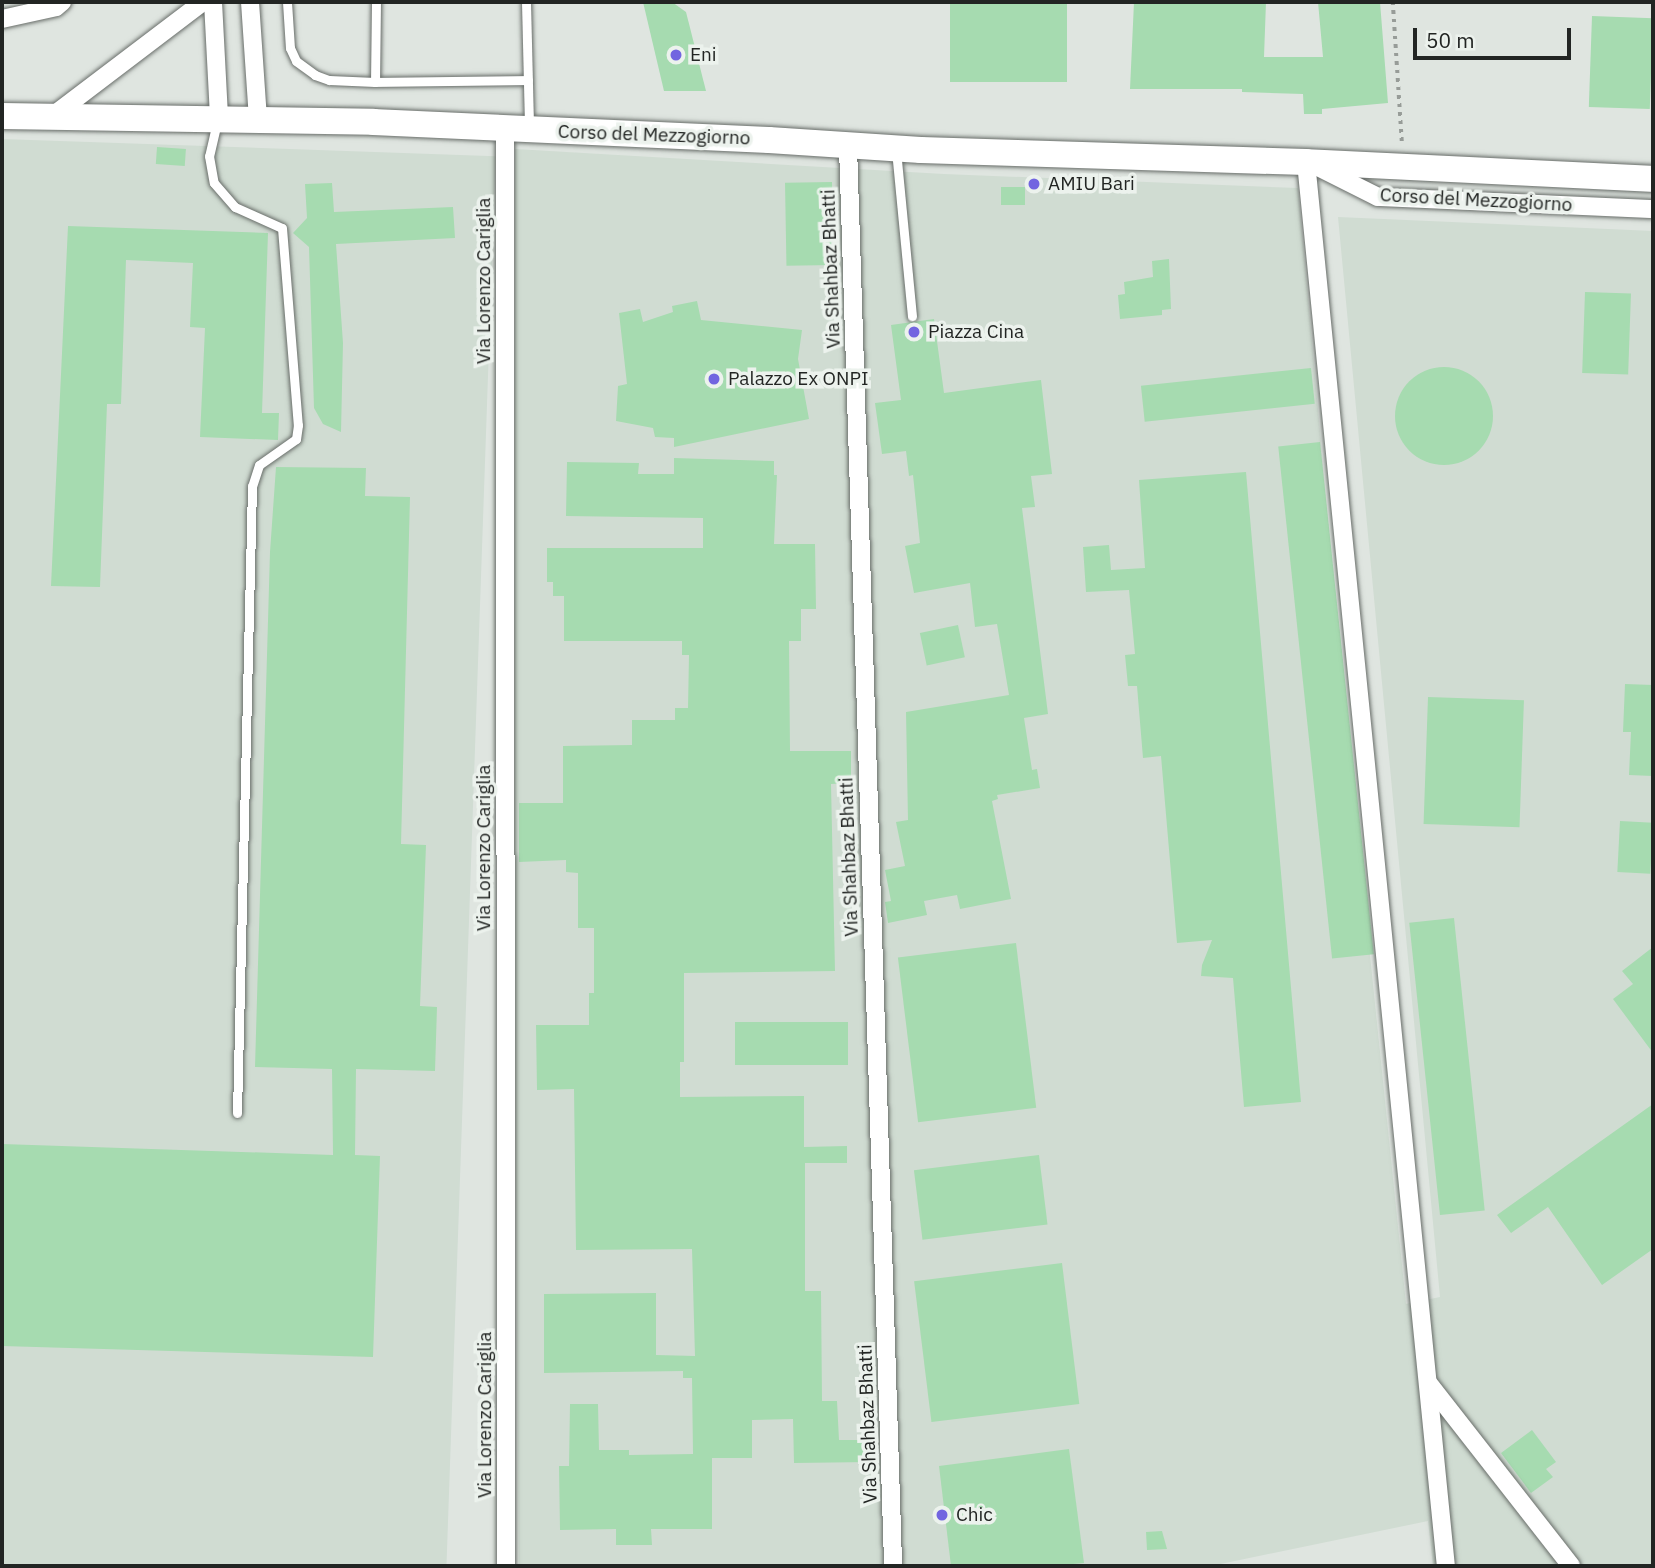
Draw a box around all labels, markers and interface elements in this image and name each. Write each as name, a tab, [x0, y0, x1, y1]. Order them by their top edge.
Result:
scale bar	[1417, 14, 1574, 58]
text: 50 m	[1426, 26, 1475, 54]
place label: Eni	[690, 44, 717, 66]
marker: Eni	[668, 47, 684, 63]
street label: Corso del Mezzogiorno	[557, 120, 751, 150]
place label: AMIU Bari	[1048, 173, 1135, 195]
marker: AMIU Bari	[1026, 176, 1042, 192]
street label: Corso del Mezzogiorno	[1379, 184, 1573, 216]
street label: Via Shahbaz Bhatti	[817, 189, 845, 349]
street label: Via Lorenzo Cariglia	[473, 198, 495, 364]
place label: Piazza Cina	[928, 321, 1024, 343]
marker: Piazza Cina	[906, 324, 922, 340]
place label: Palazzo Ex ONPI	[728, 368, 869, 390]
marker: Palazzo Ex ONPI	[706, 371, 722, 387]
street label: Via Lorenzo Cariglia	[473, 765, 495, 931]
street label: Via Shahbaz Bhatti	[835, 777, 863, 937]
street label: Via Lorenzo Cariglia	[474, 1332, 496, 1498]
street label: Via Shahbaz Bhatti	[854, 1344, 882, 1504]
place label: Chic	[956, 1504, 993, 1526]
marker: Chic	[934, 1507, 950, 1523]

